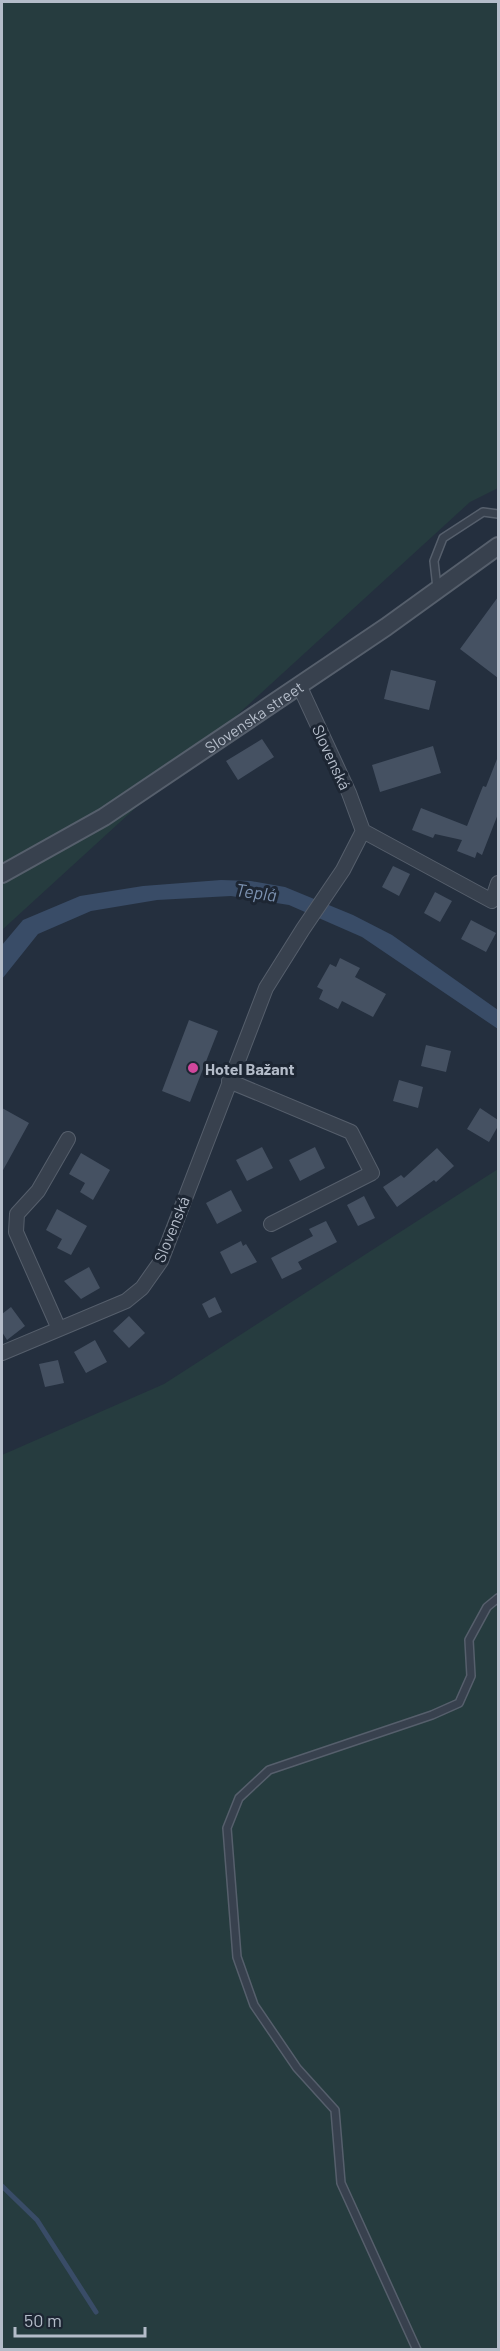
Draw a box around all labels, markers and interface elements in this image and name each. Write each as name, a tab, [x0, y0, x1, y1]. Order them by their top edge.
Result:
street label: Slovenska street	[200, 676, 306, 756]
street label: Slovenská	[309, 721, 355, 793]
water label: Teplá	[234, 878, 278, 906]
place label: Hotel Bažant	[205, 1059, 295, 1078]
marker: Hotel Bažant	[186, 1061, 200, 1075]
street label: Slovenská	[149, 1193, 193, 1265]
scale bar	[15, 2300, 146, 2338]
text: 50 m	[24, 2309, 62, 2331]

